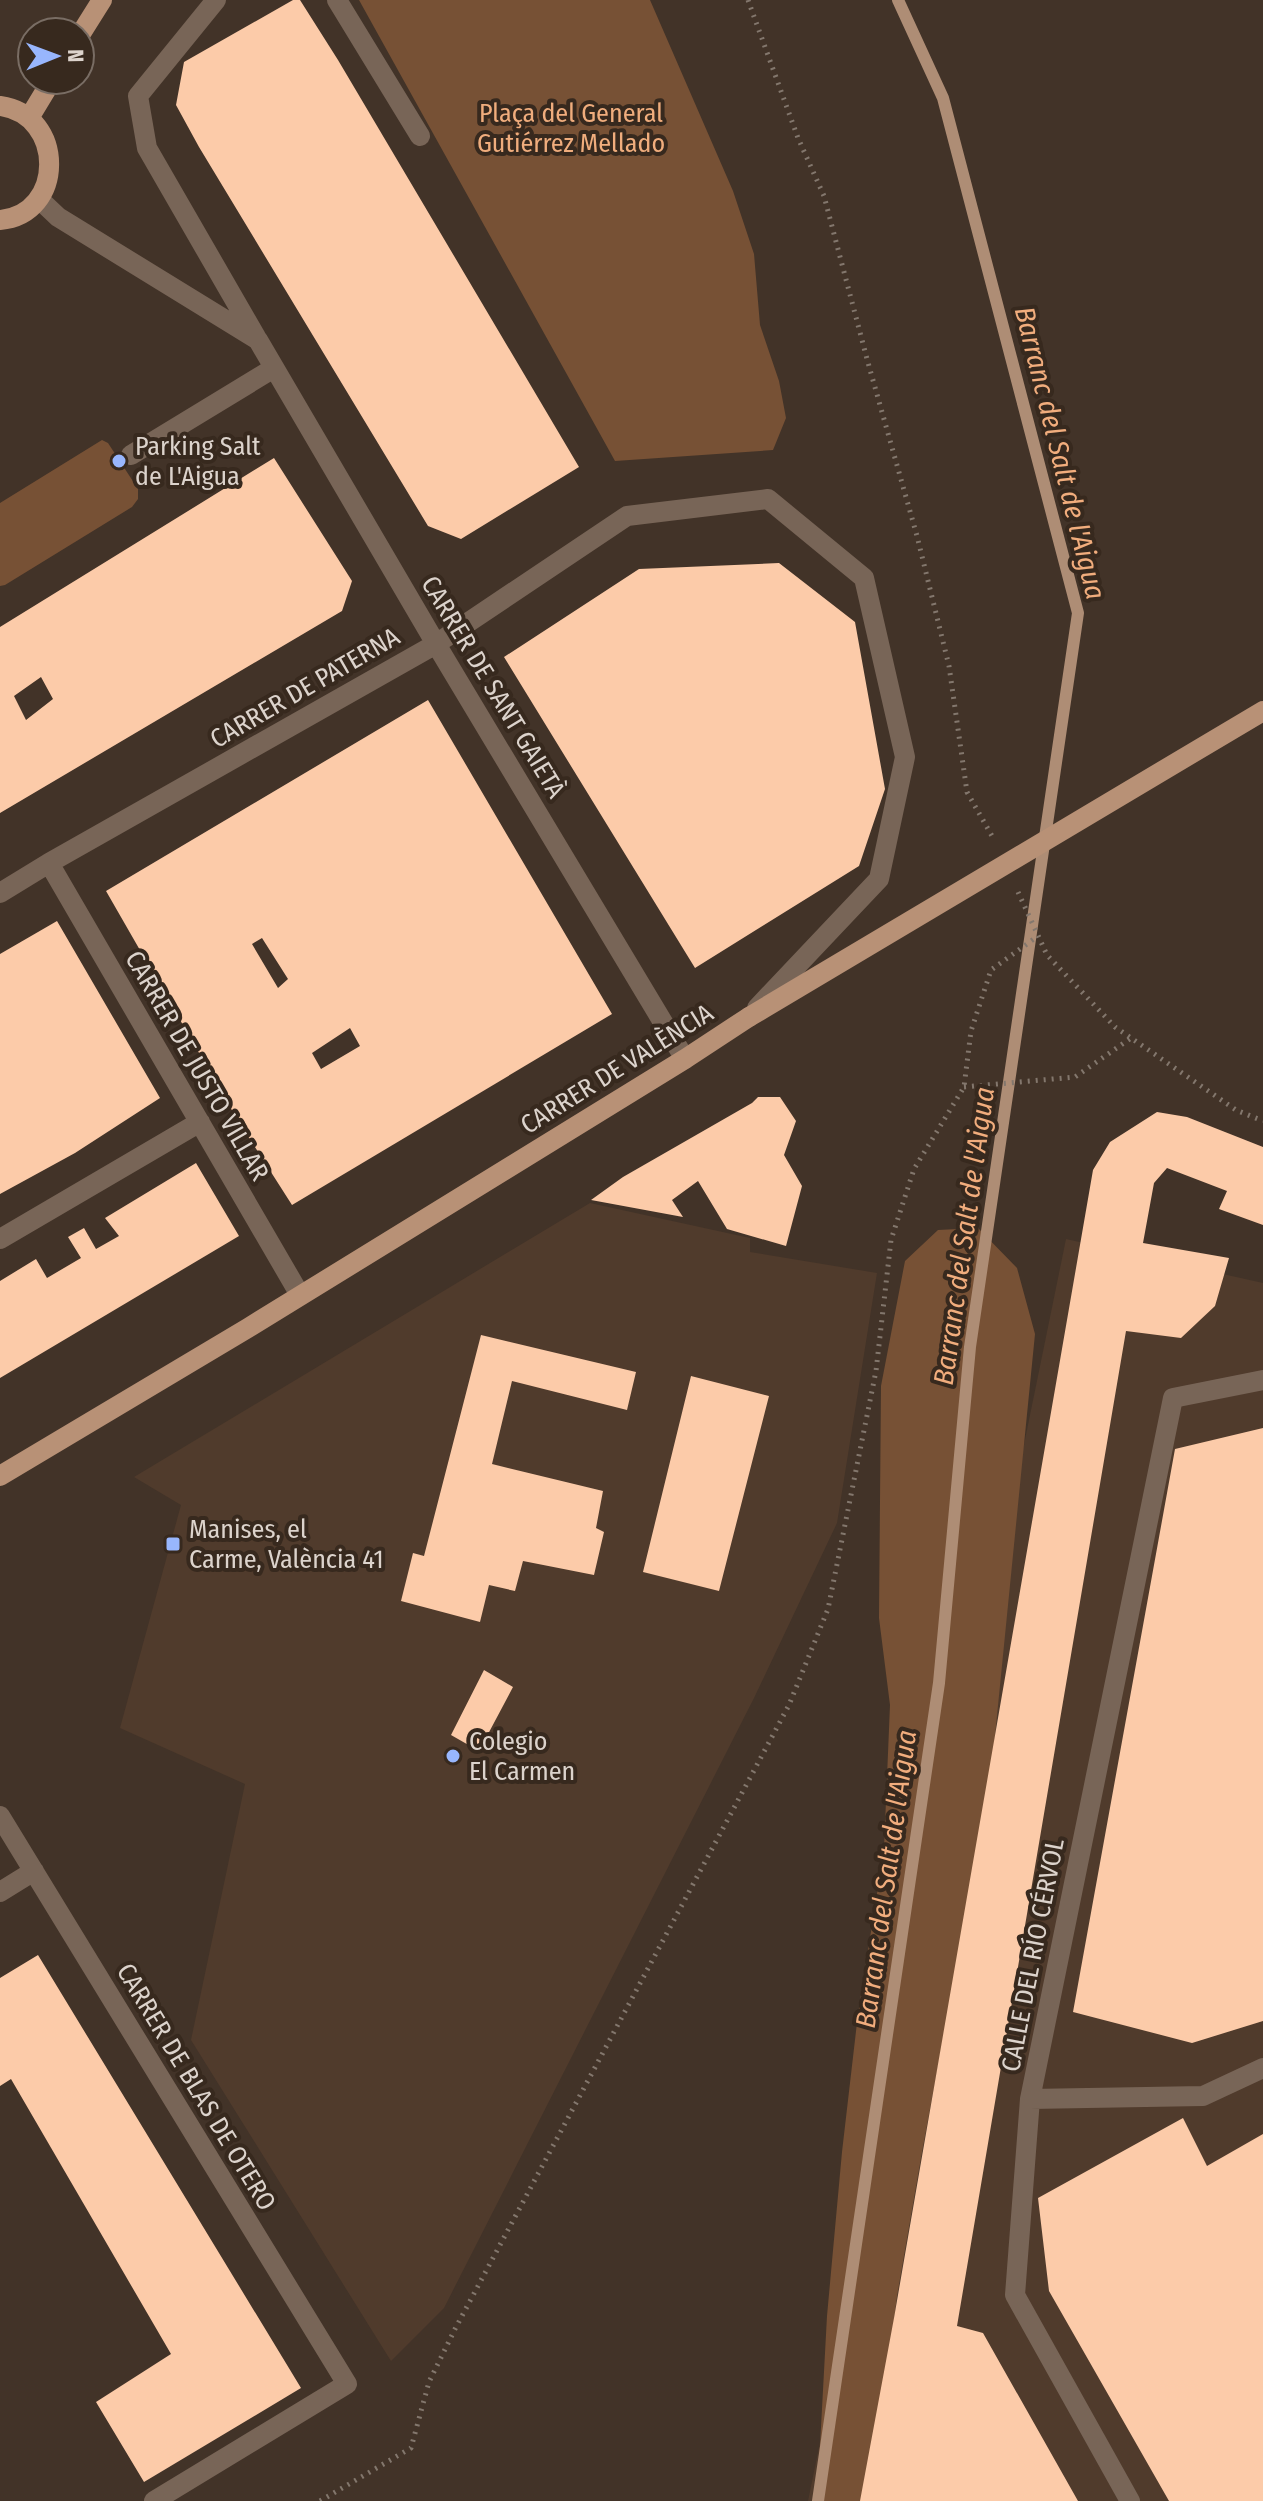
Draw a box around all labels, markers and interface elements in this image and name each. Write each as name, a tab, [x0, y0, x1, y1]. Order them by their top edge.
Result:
north arrow	[16, 16, 96, 96]
text: N	[62, 49, 89, 62]
park label: Plaça del General Gutiérrez Mellado	[477, 98, 665, 159]
water label: Barranc del Salt de l'Aigua	[1008, 303, 1112, 603]
place label: Parking Salt de L'Aigua	[135, 431, 261, 492]
marker: Parking Salt de L'Aigua	[110, 452, 128, 470]
street label: CARRER DE SANT GAIETÀ	[414, 570, 572, 804]
street label: CARRER DE PATERNA	[205, 621, 405, 755]
street label: CARRER DE JUSTO VILLAR	[119, 946, 275, 1186]
street label: CARRER DE VALÈNCIA	[515, 997, 719, 1141]
water label: Barranc del Salt de l'Aigua	[927, 1085, 1001, 1387]
place label: Manises, el Carme, València 41	[189, 1514, 384, 1575]
marker: Manises, el Carme, València 41	[164, 1535, 182, 1553]
place label: Colegio El Carmen	[469, 1726, 575, 1787]
water label: Barranc del Salt de l'Aigua	[849, 1728, 923, 2030]
marker: Colegio El Carmen	[444, 1747, 462, 1765]
street label: CALLE DEL RÍO CÉRVOL	[995, 1835, 1071, 2074]
street label: CARRER DE BLAS DE OTERO	[110, 1958, 282, 2216]

